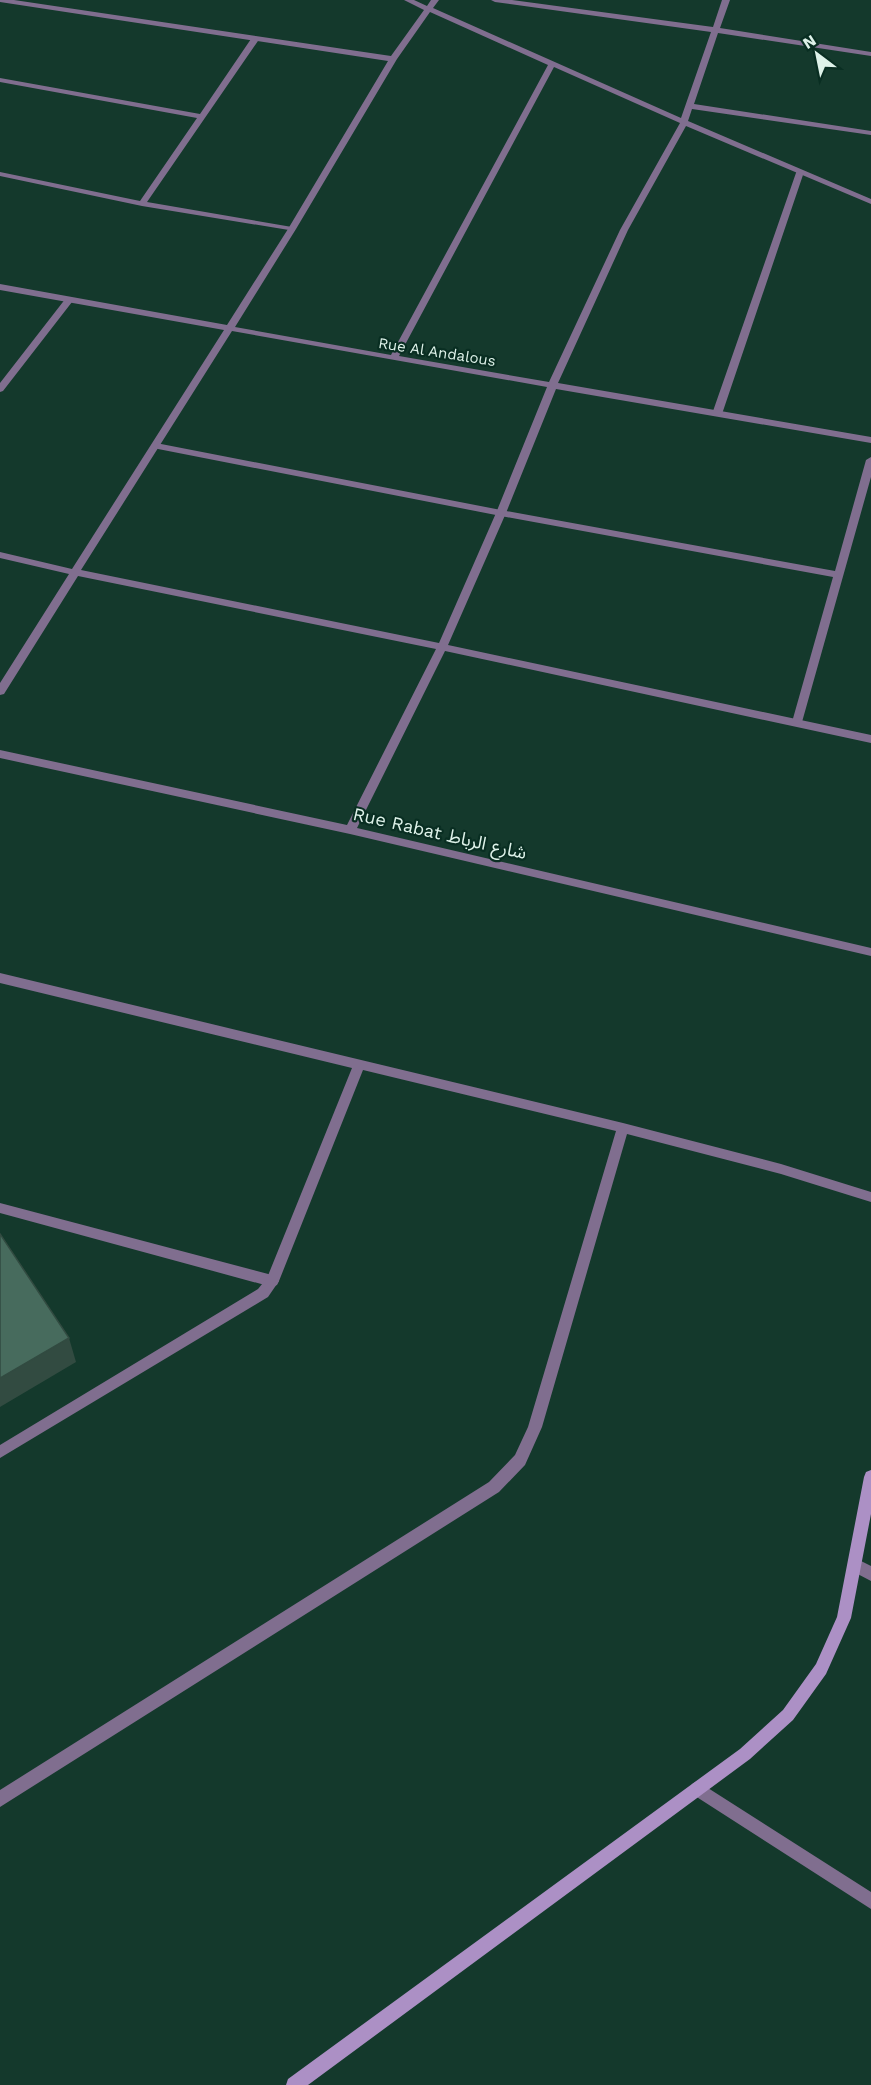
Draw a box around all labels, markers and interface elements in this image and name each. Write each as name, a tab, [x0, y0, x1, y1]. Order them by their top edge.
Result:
north arrow	[787, 24, 847, 84]
text: N	[799, 31, 819, 53]
street label: Rue Al Andalous	[377, 334, 497, 370]
street label: Rue Rabat شارع الرباط	[350, 803, 529, 867]

